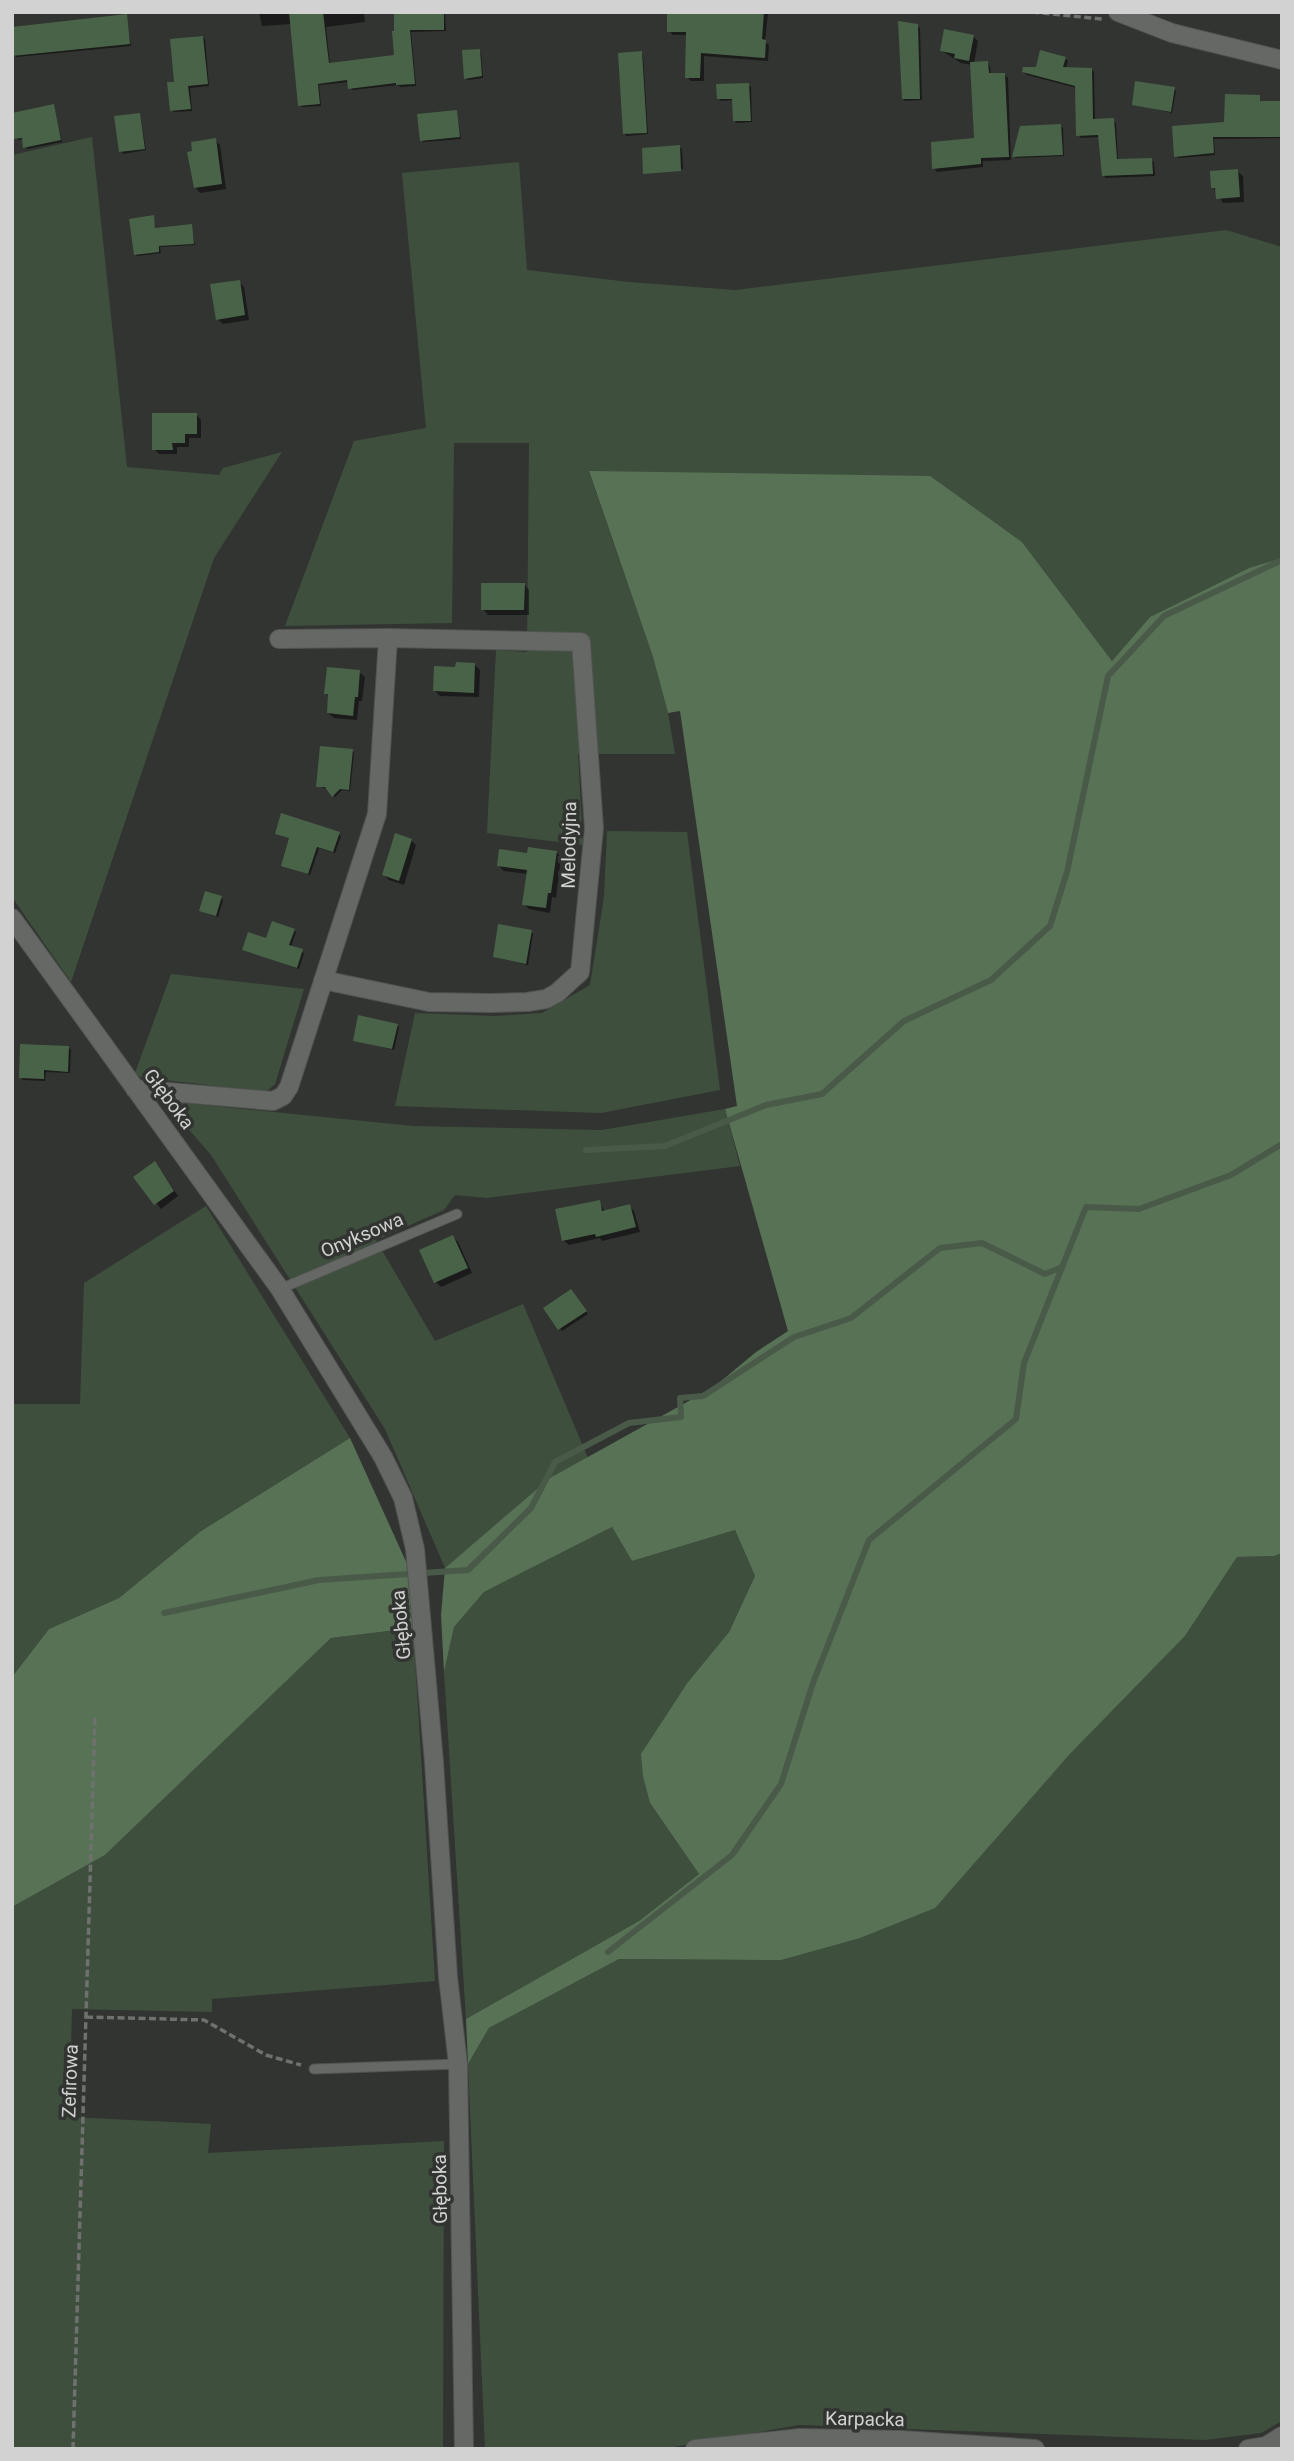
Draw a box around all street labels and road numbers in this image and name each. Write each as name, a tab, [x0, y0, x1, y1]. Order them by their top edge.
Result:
street label: Melodyjna	[557, 801, 581, 889]
street label: Głęboka	[139, 1064, 199, 1134]
street label: Onyksowa	[317, 1207, 407, 1263]
street label: Głęboka	[387, 1589, 415, 1661]
street label: Zefirowa	[57, 2044, 83, 2118]
street label: Głęboka	[428, 2154, 452, 2224]
street label: Karpacka	[825, 2407, 905, 2431]

